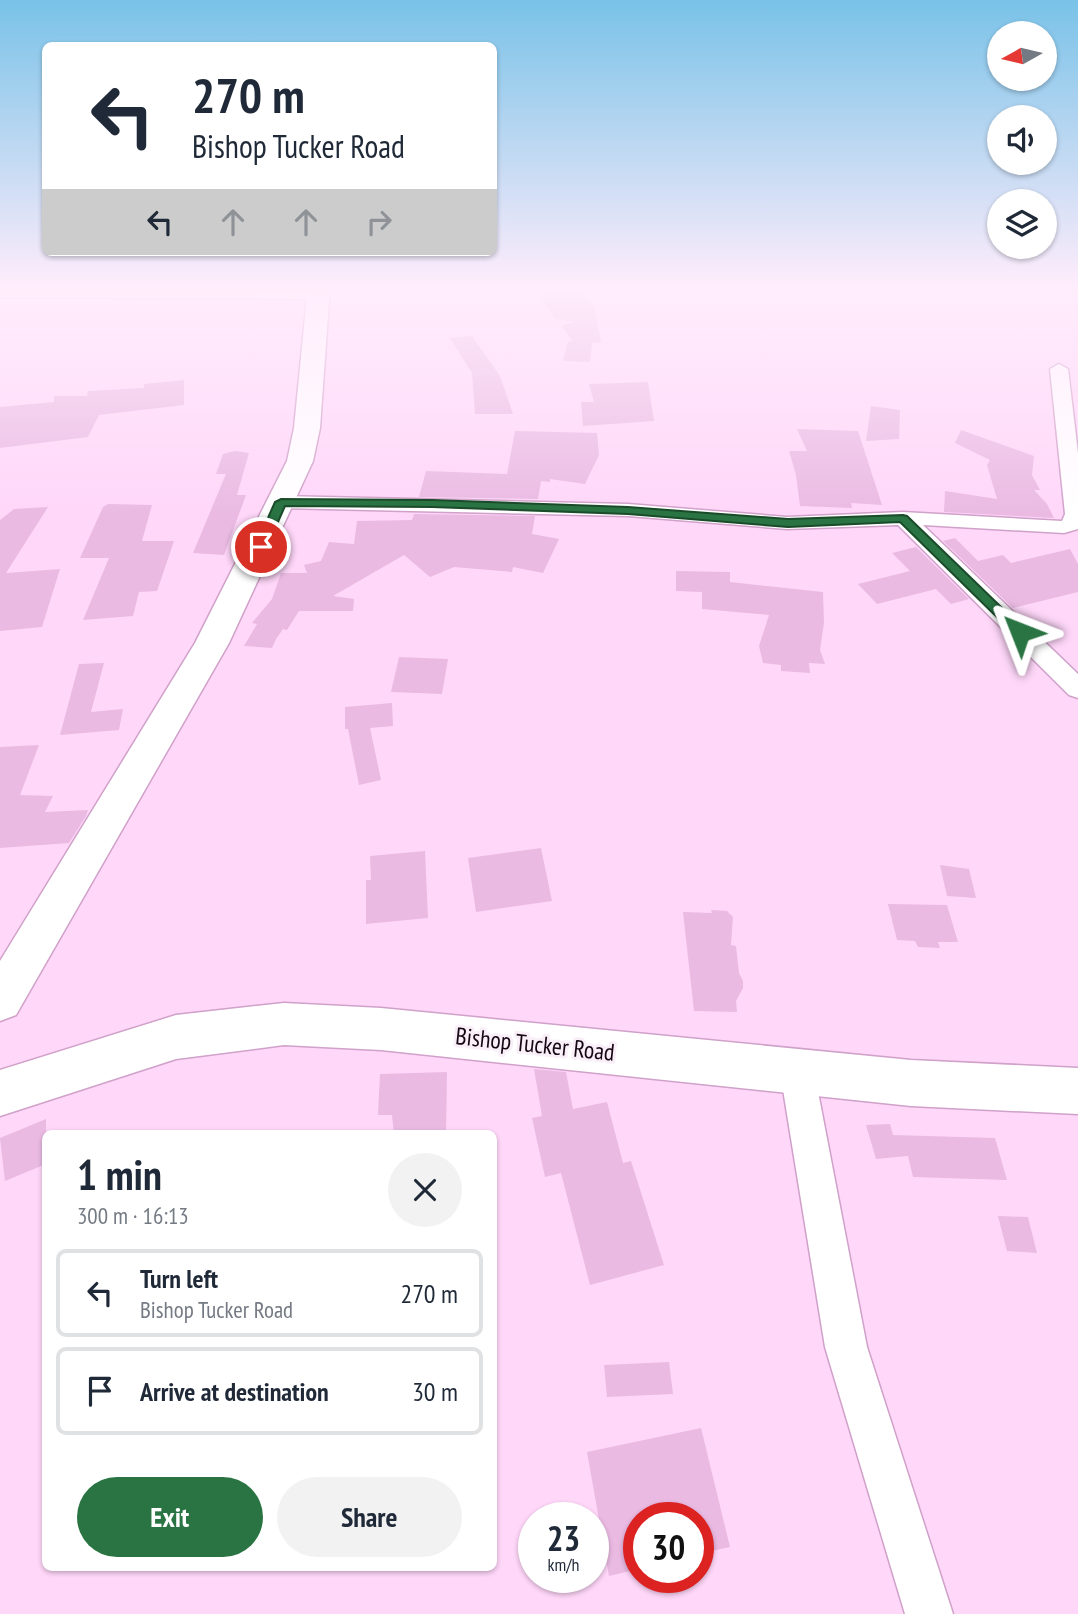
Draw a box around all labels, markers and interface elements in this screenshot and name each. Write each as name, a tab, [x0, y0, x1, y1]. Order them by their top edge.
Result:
north arrow	[987, 21, 1057, 91]
map controls	[987, 21, 1057, 259]
text: 270 m	[192, 63, 305, 127]
icon: left	[77, 70, 168, 161]
button: sound	[987, 105, 1057, 175]
text: Bishop Tucker Road	[192, 125, 405, 167]
button: layers	[987, 189, 1057, 259]
icon: left	[141, 203, 179, 241]
icon: ahead	[214, 203, 252, 241]
icon: ahead	[287, 203, 325, 241]
icon: right	[360, 203, 398, 241]
pin	[231, 517, 291, 577]
icon: arrive	[242, 528, 280, 566]
position arrow	[983, 595, 1057, 669]
street label: Bishop Tucker Road	[454, 1020, 616, 1068]
text: 1 min	[77, 1147, 162, 1202]
button: close	[388, 1153, 462, 1227]
text: 300 m · 16:13	[77, 1201, 189, 1230]
text: Turn left	[140, 1262, 218, 1295]
icon: left	[81, 1274, 119, 1312]
text: 270 m	[400, 1277, 458, 1310]
text: Bishop Tucker Road	[140, 1295, 293, 1324]
icon: arrive	[81, 1372, 119, 1410]
text: Arrive at destination	[140, 1375, 329, 1408]
text: 30 m	[412, 1375, 458, 1408]
button: Exit	[77, 1477, 263, 1557]
button: Share	[277, 1477, 462, 1557]
speed limit sign: 30	[623, 1502, 714, 1593]
text: 23	[547, 1515, 580, 1561]
text: km/h	[548, 1553, 579, 1576]

